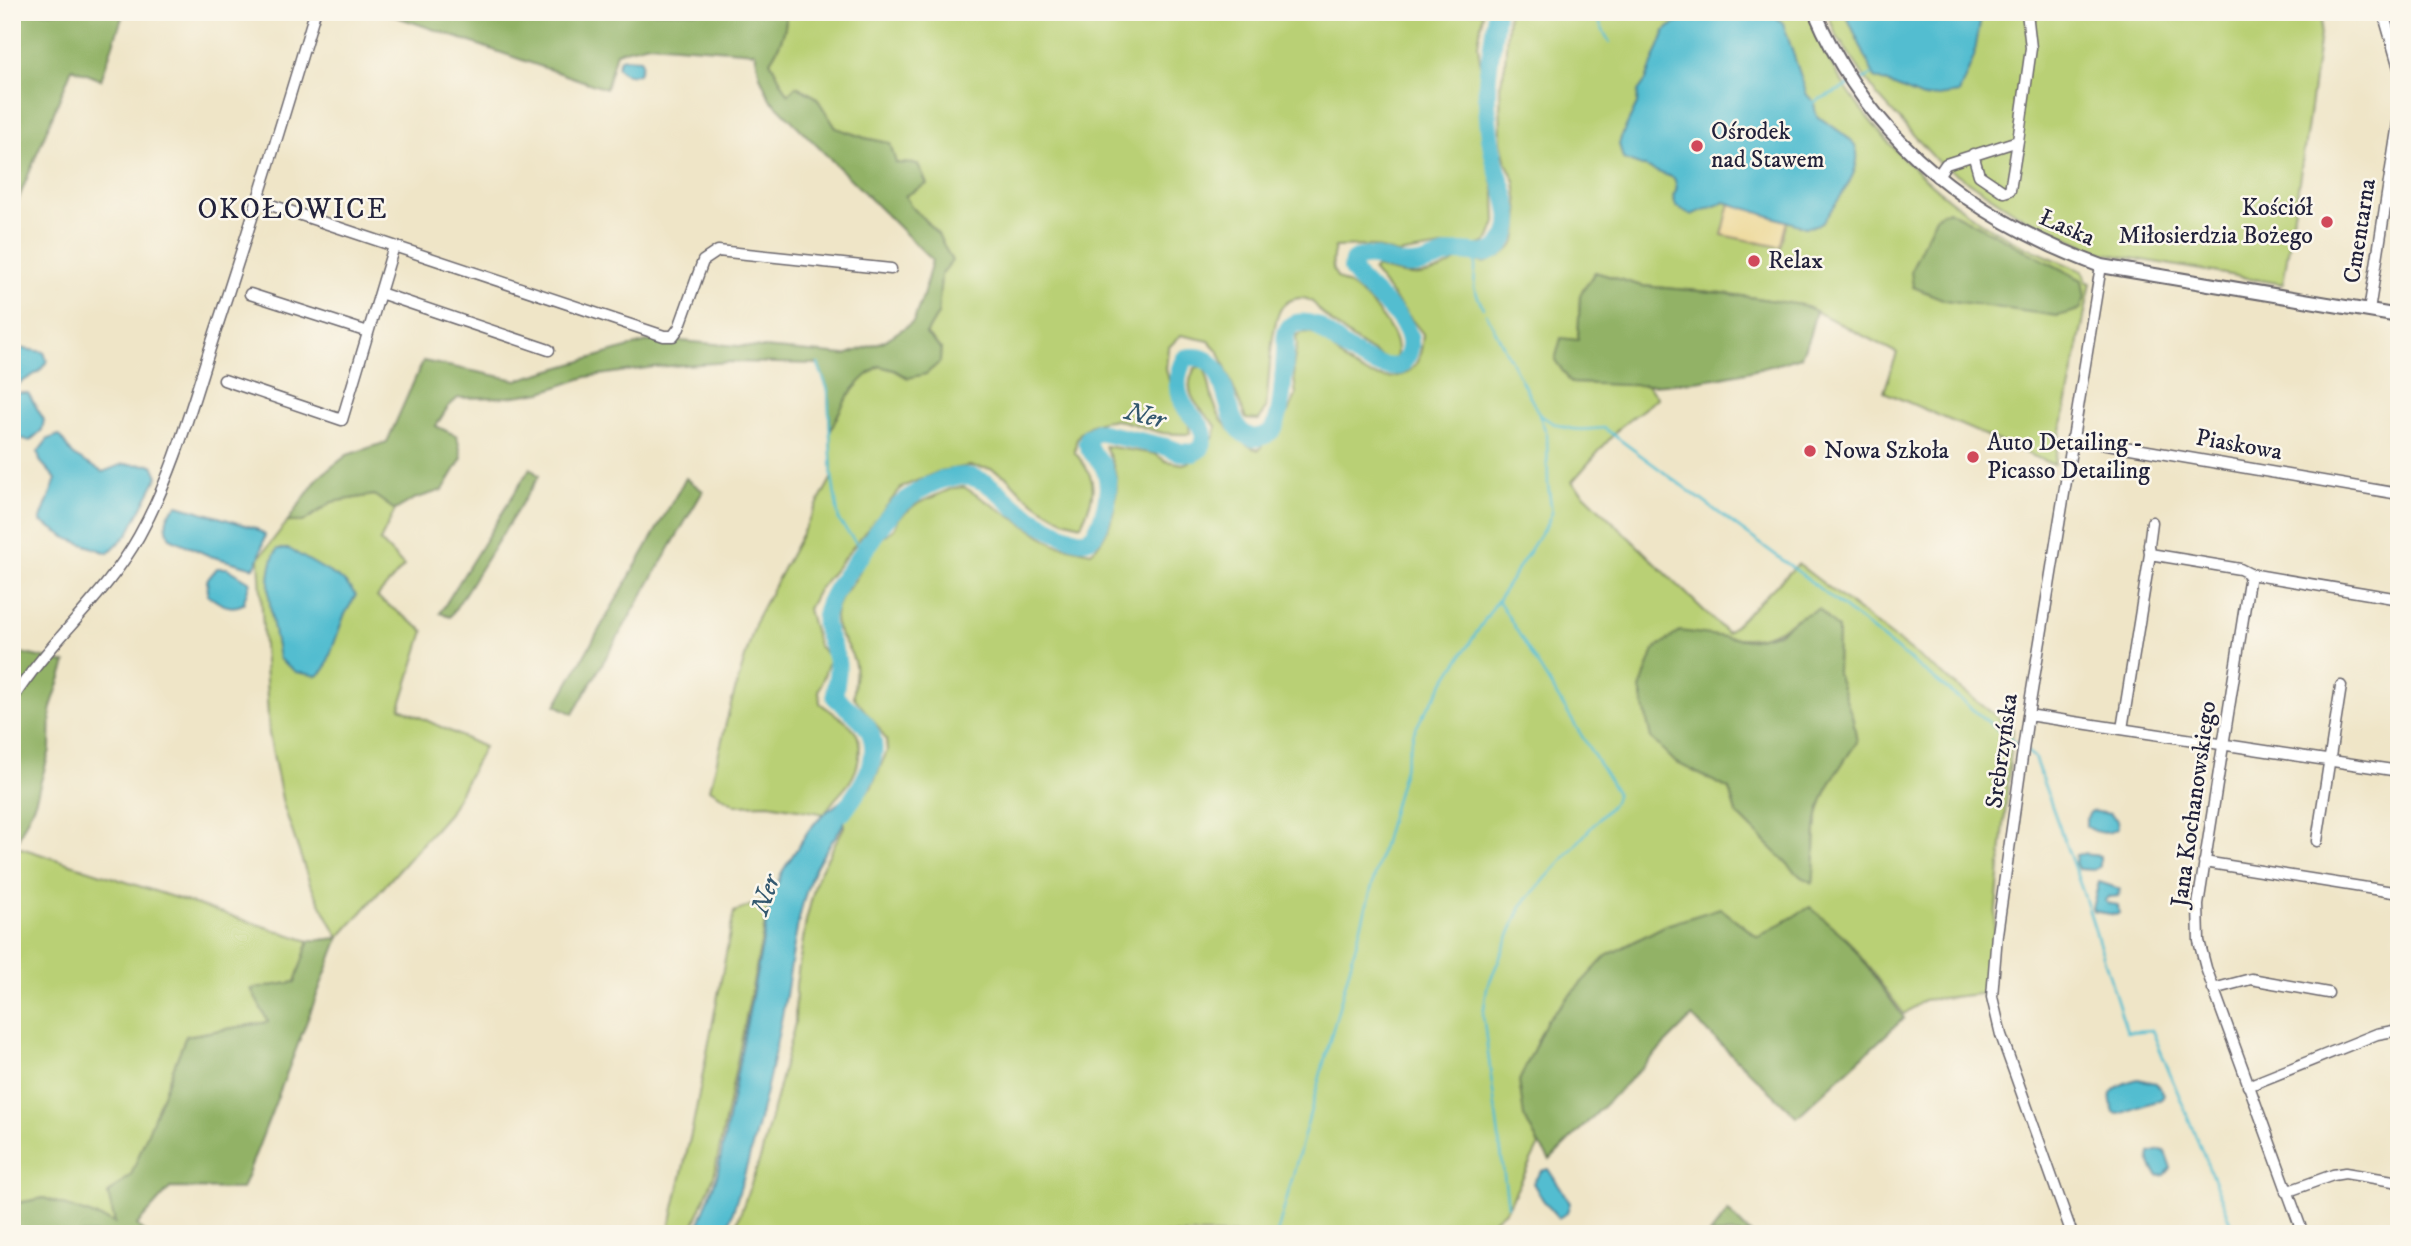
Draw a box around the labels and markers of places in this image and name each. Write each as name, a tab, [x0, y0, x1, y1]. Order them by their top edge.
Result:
place label: Ośrodek nad Stawem	[1711, 117, 1825, 175]
marker: Ośrodek nad Stawem	[1689, 138, 1705, 154]
place label: Kościół Miłosierdzia Bożego	[2119, 193, 2314, 251]
marker: Kościół Miłosierdzia Bożego	[2319, 214, 2335, 230]
place label: Relax	[1768, 246, 1823, 276]
marker: Relax	[1746, 253, 1762, 269]
place label: Auto Detailing - Picasso Detailing	[1987, 428, 2150, 486]
place label: Nowa Szkoła	[1824, 436, 1950, 466]
marker: Nowa Szkoła	[1802, 443, 1818, 459]
marker: Auto Detailing - Picasso Detailing	[1965, 449, 1981, 465]

